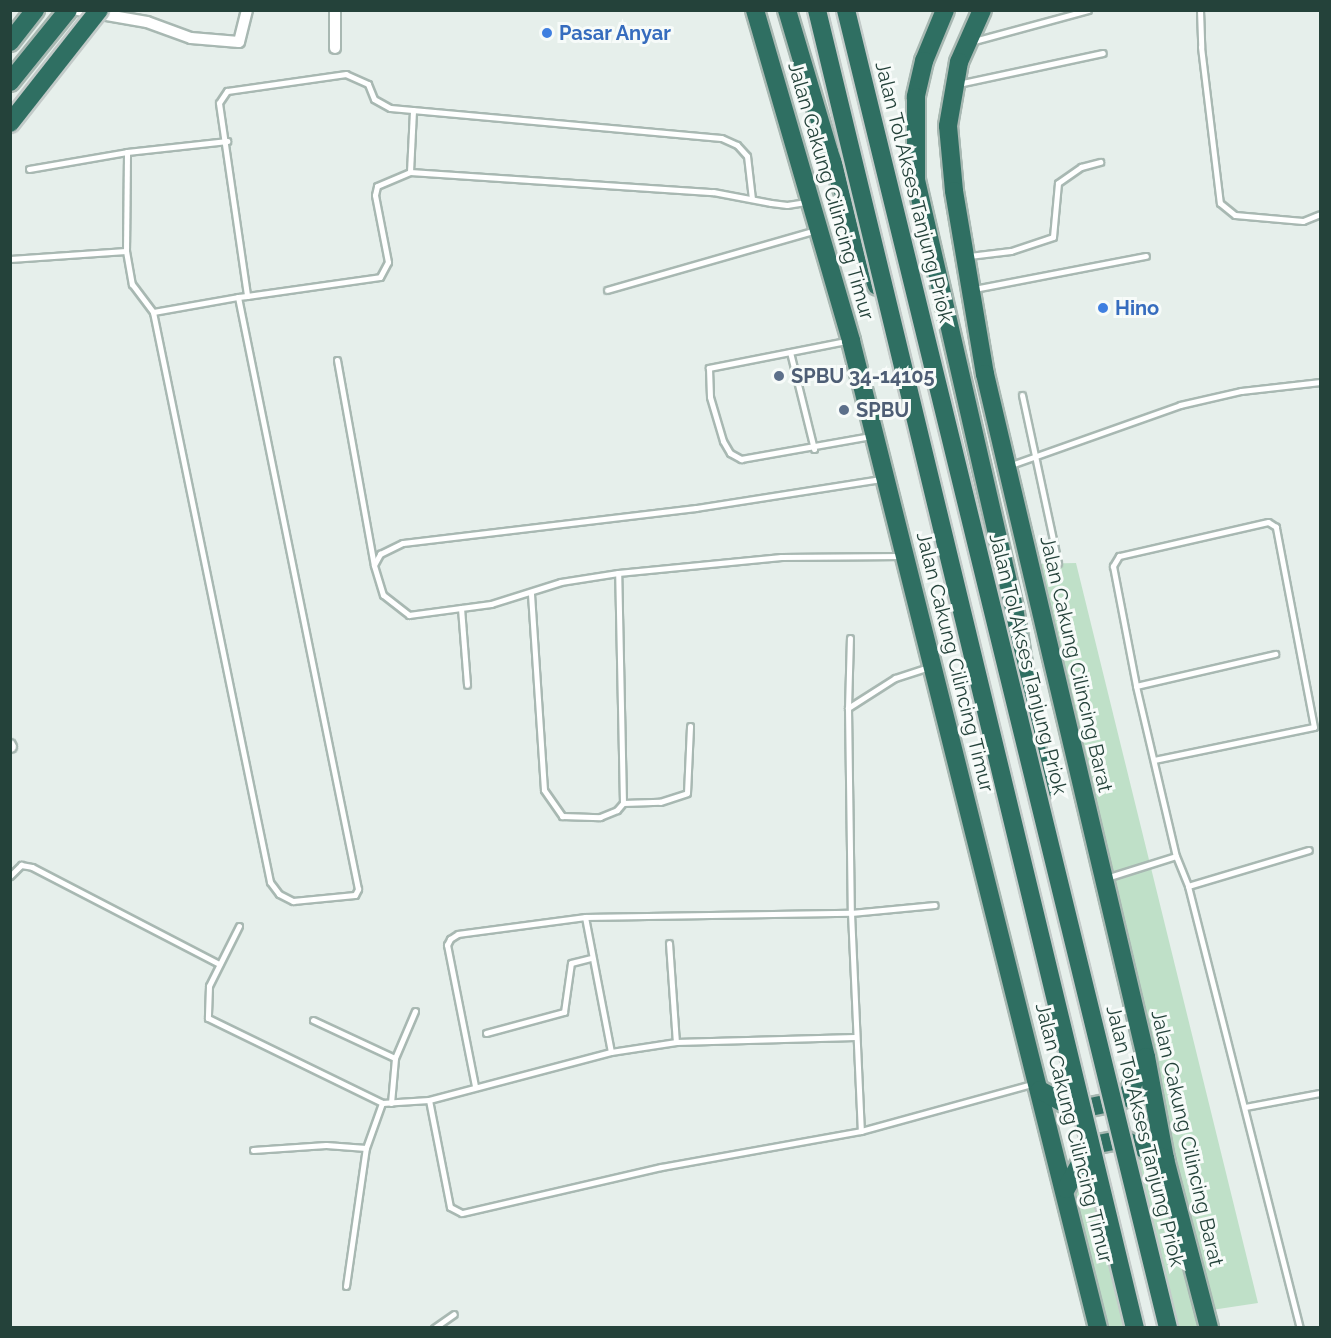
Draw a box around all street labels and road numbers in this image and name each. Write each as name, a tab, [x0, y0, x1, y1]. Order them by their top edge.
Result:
street label: Jalan Tol Akses Tanjung Priok	[870, 58, 958, 326]
street label: Jalan Cakung Cilincing Timur	[783, 59, 879, 323]
street label: Jalan Cakung Cilincing Timur	[911, 529, 999, 795]
street label: Jalan Tol Akses Tanjung Priok	[984, 530, 1072, 798]
street label: Jalan Cakung Cilincing Barat	[1035, 533, 1117, 795]
street label: Jalan Cakung Cilincing Timur	[1030, 1000, 1118, 1266]
street label: Jalan Tol Akses Tanjung Priok	[1101, 1002, 1189, 1270]
street label: Jalan Cakung Cilincing Barat	[1146, 1007, 1228, 1269]

